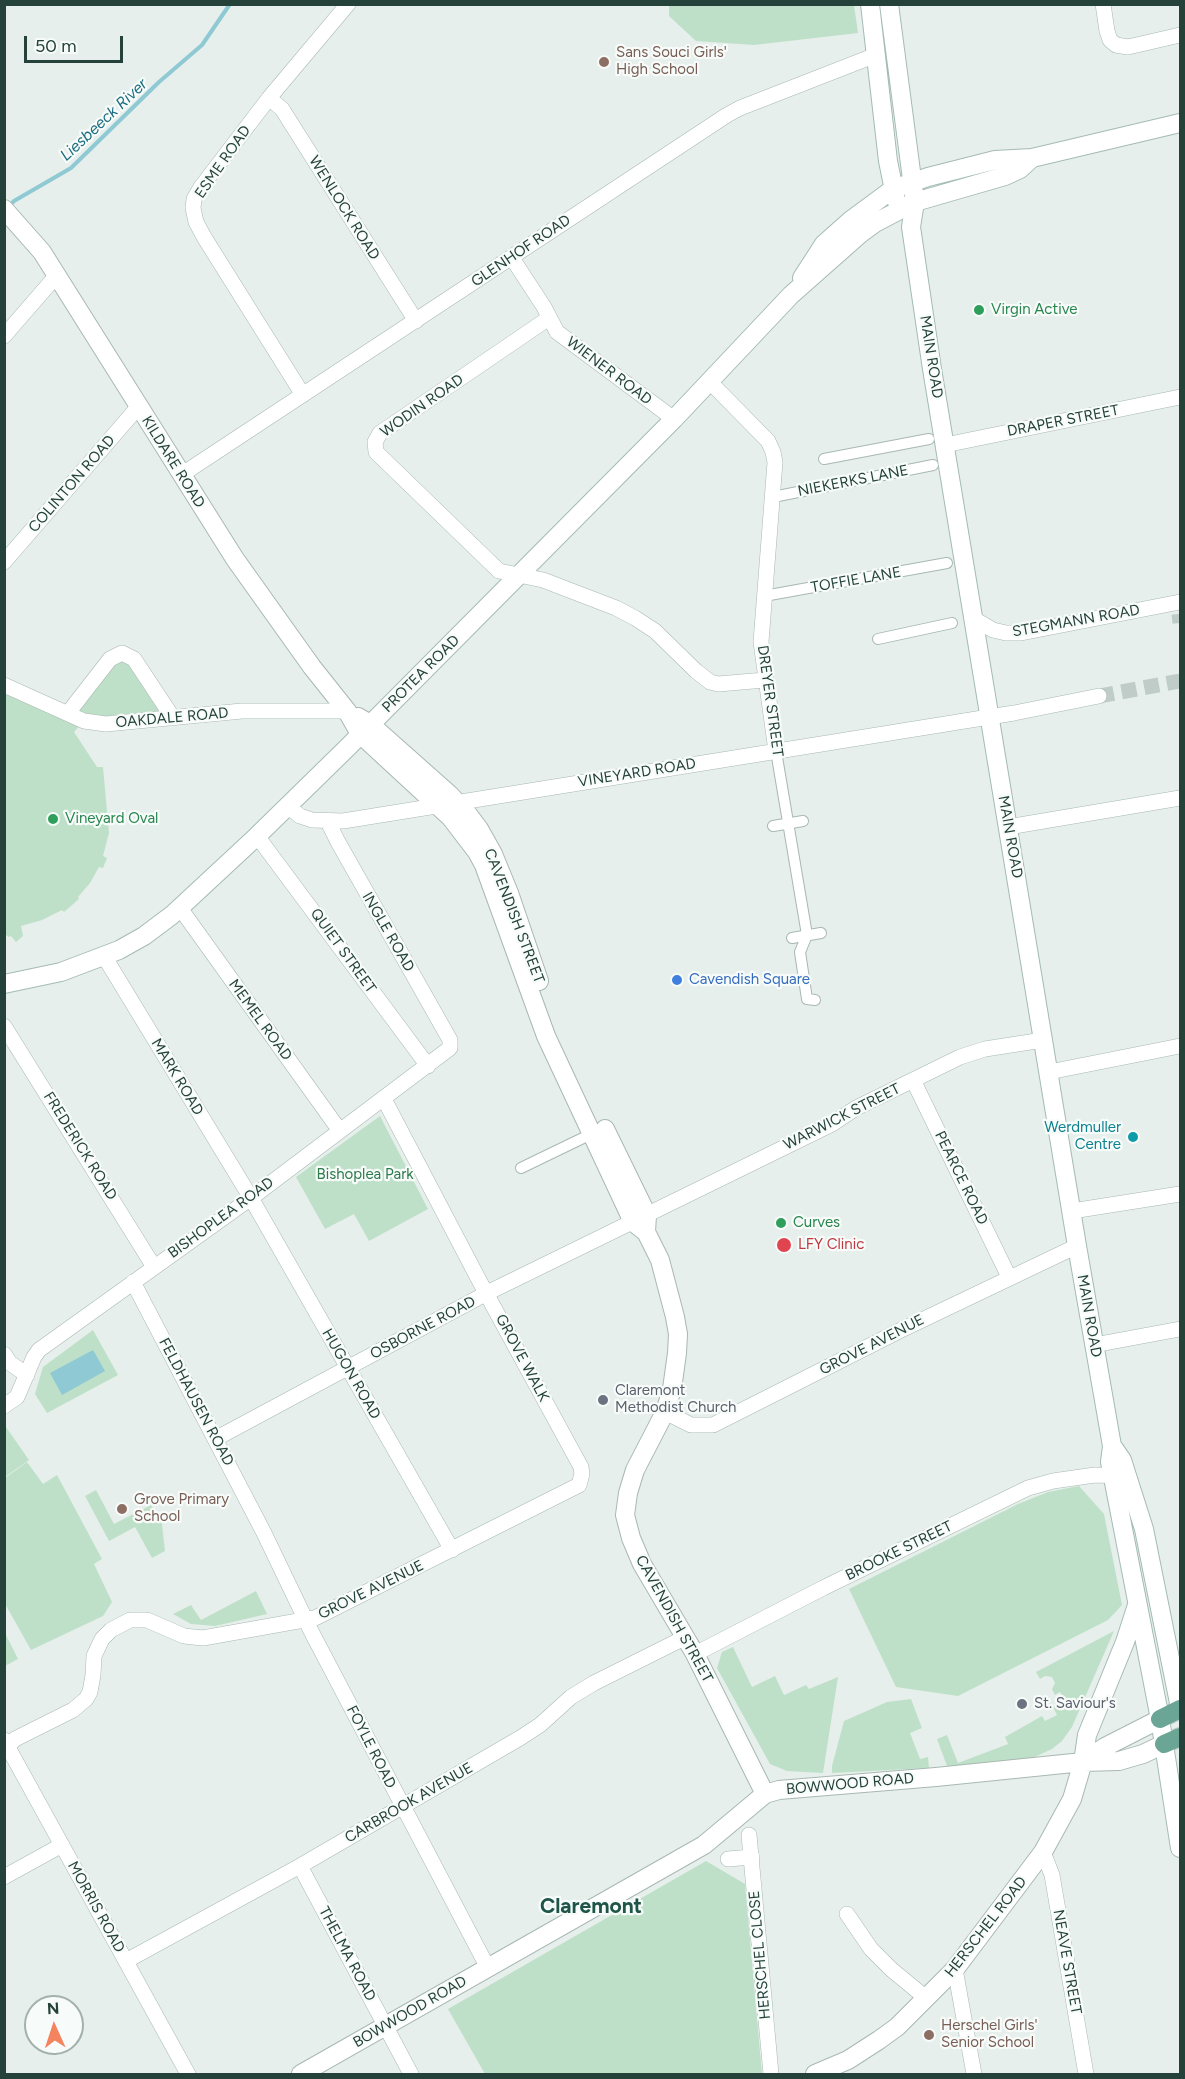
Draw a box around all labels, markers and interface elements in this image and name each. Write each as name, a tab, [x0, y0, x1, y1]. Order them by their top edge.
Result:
scale bar	[27, 24, 126, 62]
text: 50 m	[35, 35, 77, 57]
place label: Sans Souci Girls' High School	[616, 44, 727, 79]
marker: Sans Souci Girls' High School	[597, 55, 611, 69]
water label: Liesbeeck River	[57, 75, 151, 165]
street label: ESME ROAD	[191, 122, 255, 202]
street label: WENLOCK ROAD	[305, 153, 383, 263]
street label: GLENHOF ROAD	[468, 211, 574, 291]
place label: Virgin Active	[991, 301, 1077, 319]
marker: Virgin Active	[972, 303, 986, 317]
street label: MAIN ROAD	[916, 314, 946, 400]
street label: WIENER ROAD	[563, 333, 655, 409]
street label: WODIN ROAD	[377, 371, 467, 441]
street label: DRAPER STREET	[1006, 401, 1120, 441]
street label: KILDARE ROAD	[138, 413, 208, 511]
street label: COLINTON ROAD	[25, 432, 119, 536]
street label: NIEKERKS LANE	[796, 461, 910, 501]
street label: TOFFIE LANE	[809, 563, 903, 597]
street label: STEGMANN ROAD	[1011, 601, 1141, 641]
street label: PROTEA ROAD	[379, 632, 463, 716]
street label: DREYER STREET	[753, 644, 787, 758]
street label: OAKDALE ROAD	[115, 704, 229, 732]
street label: VINEYARD ROAD	[577, 755, 697, 791]
street label: MAIN ROAD	[994, 794, 1026, 880]
place label: Vineyard Oval	[65, 810, 158, 828]
marker: Vineyard Oval	[46, 812, 60, 826]
street label: CAVENDISH STREET	[480, 846, 548, 986]
street label: INGLE ROAD	[358, 889, 418, 975]
street label: QUIET STREET	[306, 905, 380, 997]
place label: Cavendish Square	[689, 971, 810, 989]
marker: Cavendish Square	[670, 973, 684, 987]
street label: MEMEL ROAD	[224, 976, 296, 1064]
street label: MARK ROAD	[147, 1035, 207, 1119]
street label: WARWICK STREET	[781, 1080, 903, 1154]
street label: FREDERICK ROAD	[39, 1089, 121, 1203]
place label: Werdmuller Centre	[1044, 1119, 1121, 1154]
street label: PEARCE ROAD	[931, 1128, 991, 1228]
marker: Werdmuller Centre	[1126, 1130, 1140, 1144]
park label: Bishoplea Park	[317, 1166, 413, 1184]
street label: BISHOPLEA ROAD	[165, 1174, 277, 1262]
place label: Curves	[793, 1214, 840, 1232]
marker: Curves	[774, 1216, 788, 1230]
marker: LFY Clinic	[775, 1236, 793, 1254]
place label: LFY Clinic	[798, 1236, 864, 1254]
street label: MAIN ROAD	[1073, 1273, 1105, 1359]
street label: OSBORNE ROAD	[367, 1293, 479, 1363]
street label: GROVE WALK	[491, 1311, 553, 1405]
street label: GROVE AVENUE	[817, 1311, 927, 1379]
street label: HUGON ROAD	[318, 1325, 384, 1423]
street label: FELDHAUSEN ROAD	[155, 1335, 237, 1469]
place label: Claremont Methodist Church	[615, 1382, 736, 1417]
marker: Claremont Methodist Church	[596, 1393, 610, 1407]
place label: Grove Primary School	[134, 1491, 229, 1526]
marker: Grove Primary School	[115, 1502, 129, 1516]
street label: BROOKE STREET	[843, 1517, 955, 1585]
street label: CAVENDISH STREET	[632, 1552, 716, 1686]
street label: GROVE AVENUE	[315, 1557, 427, 1623]
place label: St. Saviour's	[1034, 1695, 1116, 1713]
marker: St. Saviour's	[1015, 1697, 1029, 1711]
street label: FOYLE ROAD	[342, 1703, 400, 1791]
street label: CARBROOK AVENUE	[342, 1759, 476, 1847]
street label: BOWWOOD ROAD	[785, 1769, 915, 1799]
street label: MORRIS ROAD	[64, 1858, 128, 1956]
street label: HERSCHEL ROAD	[941, 1873, 1031, 1981]
street label: HERSCHEL CLOSE	[745, 1890, 775, 2020]
district label: Claremont	[540, 1894, 642, 1920]
street label: THELMA ROAD	[315, 1904, 379, 2004]
street label: NEAVE STREET	[1049, 1908, 1085, 2016]
street label: BOWWOOD ROAD	[350, 1972, 470, 2052]
north arrow	[24, 1995, 84, 2055]
text: N	[46, 1999, 60, 2018]
place label: Herschel Girls' Senior School	[941, 2017, 1037, 2052]
marker: Herschel Girls' Senior School	[922, 2028, 936, 2042]

